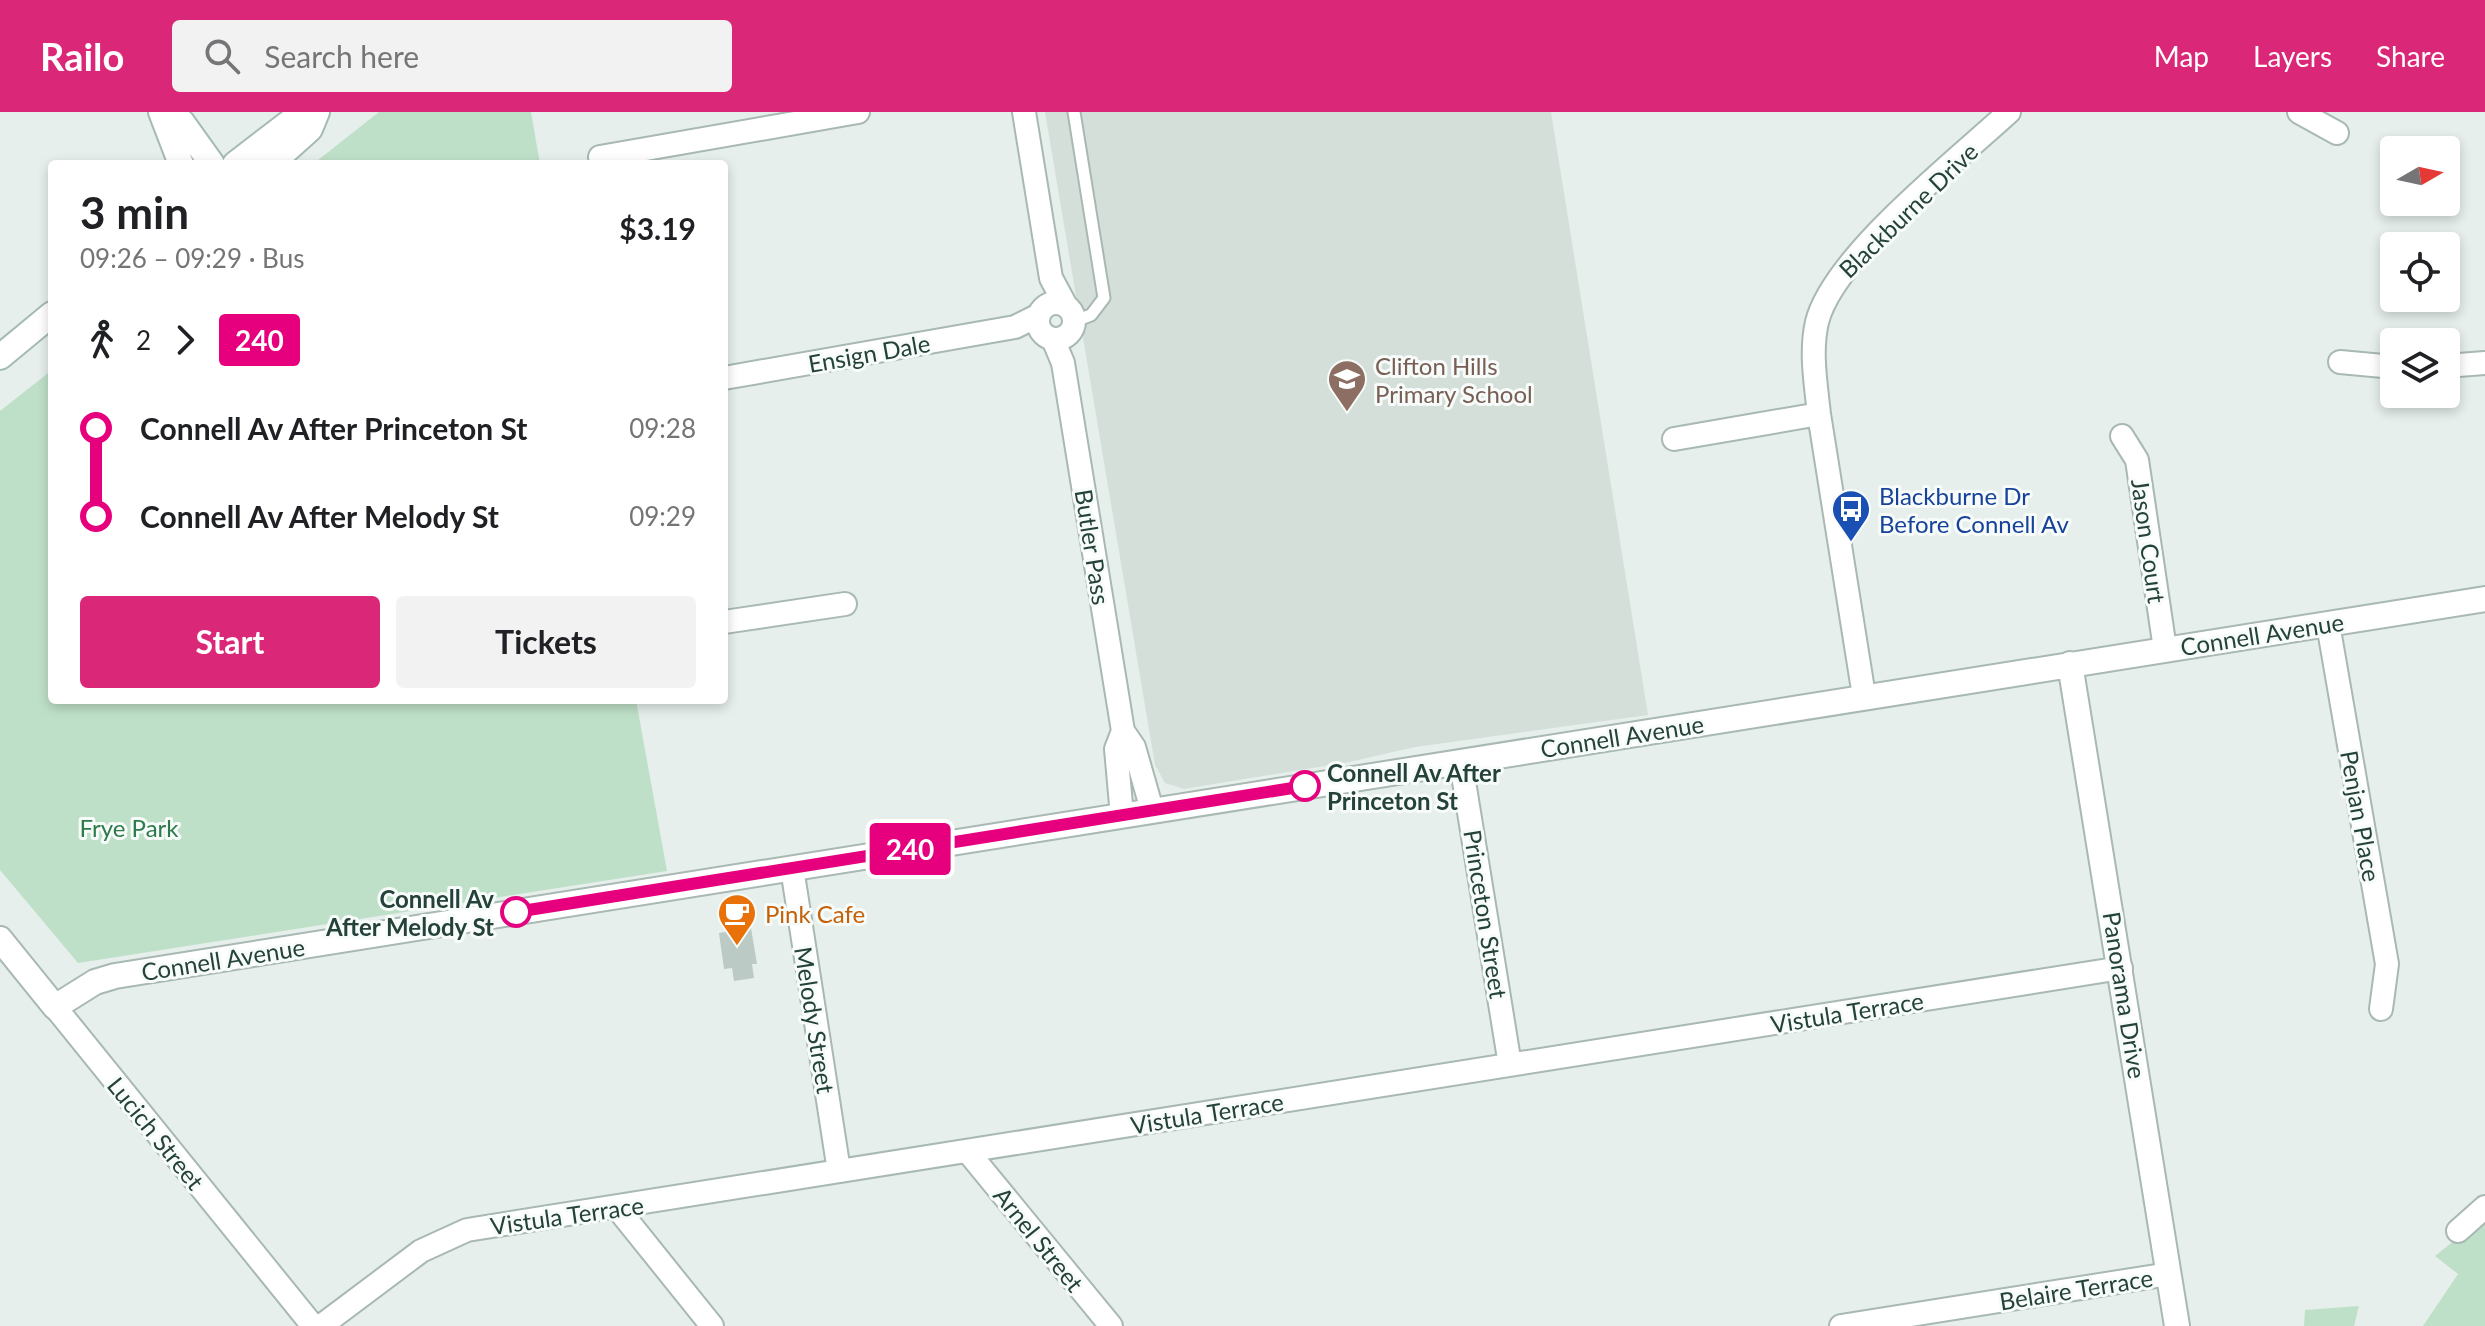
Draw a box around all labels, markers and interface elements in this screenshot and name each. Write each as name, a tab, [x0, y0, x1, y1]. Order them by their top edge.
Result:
search box	[172, 20, 732, 92]
text: Railo	[40, 33, 124, 79]
icon: search	[200, 34, 244, 78]
text: Search here	[264, 38, 419, 74]
text: Map	[2154, 39, 2209, 73]
text: Layers	[2253, 39, 2332, 73]
text: Share	[2376, 39, 2445, 73]
north arrow	[2380, 136, 2460, 216]
map controls	[2380, 136, 2460, 408]
street label: Blackburne Drive	[1833, 137, 1983, 283]
text: 3 min	[80, 186, 189, 238]
text: $3.19	[619, 210, 696, 246]
button: locate	[2380, 232, 2460, 312]
text: 09:26 – 09:29 · Bus	[80, 242, 304, 274]
icon: walk	[80, 318, 124, 362]
icon: forward	[163, 318, 207, 362]
text: 240	[235, 323, 284, 357]
text: 2	[136, 324, 151, 356]
street label: Ensign Dale	[806, 328, 932, 378]
button: layers	[2380, 328, 2460, 408]
place label: Clifton Hills Primary School	[1375, 351, 1533, 408]
school or university icon: Clifton Hills Primary School	[1326, 358, 1368, 413]
text: Connell Av After Princeton St	[140, 410, 528, 446]
text: 09:28	[629, 412, 696, 444]
street label: Jason Court	[2126, 477, 2172, 605]
place label: Blackburne Dr Before Connell Av	[1879, 481, 2069, 538]
street label: Butler Pass	[1070, 487, 1116, 607]
bus stop icon: Blackburne Dr Before Connell Av	[1830, 488, 1872, 543]
text: Connell Av After Melody St	[140, 498, 499, 534]
text: 09:29	[629, 500, 696, 532]
button: Start	[80, 596, 380, 688]
button: Tickets	[396, 596, 696, 688]
street label: Connell Avenue	[2178, 607, 2346, 661]
street label: Connell Avenue	[1538, 709, 1706, 763]
street label: Penjan Place	[2335, 748, 2387, 884]
place label: Connell Av After Princeton St	[1327, 758, 1501, 815]
marker: Connell Av After Princeton St	[1290, 771, 1320, 801]
park label: Frye Park	[79, 813, 179, 842]
line badge: 240	[864, 823, 956, 875]
street label: Princeton Street	[1458, 827, 1514, 1001]
text: 240	[886, 832, 934, 866]
place label: Connell Av After Melody St	[325, 884, 494, 941]
cafe icon: Pink Cafe	[716, 892, 758, 947]
marker: Connell Av After Melody St	[501, 897, 531, 927]
place label: Pink Cafe	[765, 899, 865, 928]
street label: Panorama Drive	[2098, 910, 2152, 1080]
street label: Connell Avenue	[139, 932, 307, 986]
street label: Melody Street	[789, 944, 841, 1096]
street label: Vistula Terrace	[1768, 986, 1926, 1038]
street label: Lucich Street	[102, 1071, 210, 1195]
street label: Vistula Terrace	[1128, 1087, 1286, 1139]
street label: Arnel Street	[988, 1181, 1090, 1297]
street label: Vistula Terrace	[489, 1190, 645, 1240]
street label: Belaire Terrace	[1997, 1263, 2155, 1315]

